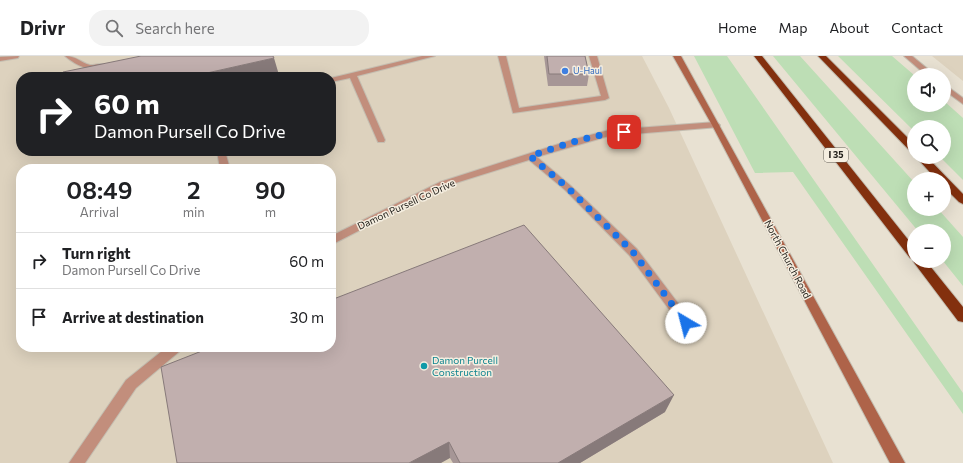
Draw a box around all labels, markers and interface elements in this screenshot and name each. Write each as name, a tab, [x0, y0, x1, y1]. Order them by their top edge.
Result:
search box	[89, 10, 369, 46]
text: Drivr	[20, 16, 65, 39]
icon: search	[103, 17, 125, 39]
text: Search here	[135, 19, 215, 37]
text: Home	[718, 19, 757, 36]
text: Map	[779, 19, 807, 36]
text: About	[829, 19, 869, 36]
text: Contact	[891, 19, 943, 36]
place label: U-Haul	[573, 65, 602, 76]
marker: U-Haul	[560, 66, 570, 76]
map controls	[907, 68, 951, 268]
button: sound	[907, 68, 951, 112]
text: 60 m	[94, 86, 160, 120]
icon: right	[28, 88, 80, 140]
pin	[607, 115, 641, 149]
text: Damon Pursell Co Drive	[94, 120, 285, 142]
button: search	[907, 120, 951, 164]
icon: arrive	[613, 121, 635, 143]
road number: I 35	[824, 148, 848, 162]
button: +	[907, 172, 951, 216]
text: 08:49	[66, 175, 132, 204]
text: 2	[187, 175, 201, 204]
text: 90	[255, 175, 286, 204]
street label: Damon Pursell Co Drive	[355, 176, 457, 232]
text: Arrival	[80, 204, 119, 220]
text: min	[183, 204, 205, 220]
text: m	[265, 204, 276, 220]
street label: North Church Road	[762, 218, 814, 301]
button: −	[907, 224, 951, 268]
text: Turn right	[62, 244, 131, 262]
icon: right	[28, 250, 50, 272]
text: 60 m	[289, 252, 324, 270]
text: Damon Pursell Co Drive	[62, 262, 200, 278]
position arrow	[665, 302, 707, 344]
icon: arrive	[28, 306, 50, 328]
text: Arrive at destination	[62, 308, 204, 326]
text: 30 m	[290, 308, 324, 326]
place label: Damon Purcell Construction	[432, 354, 498, 378]
marker: Damon Purcell Construction	[419, 361, 429, 371]

